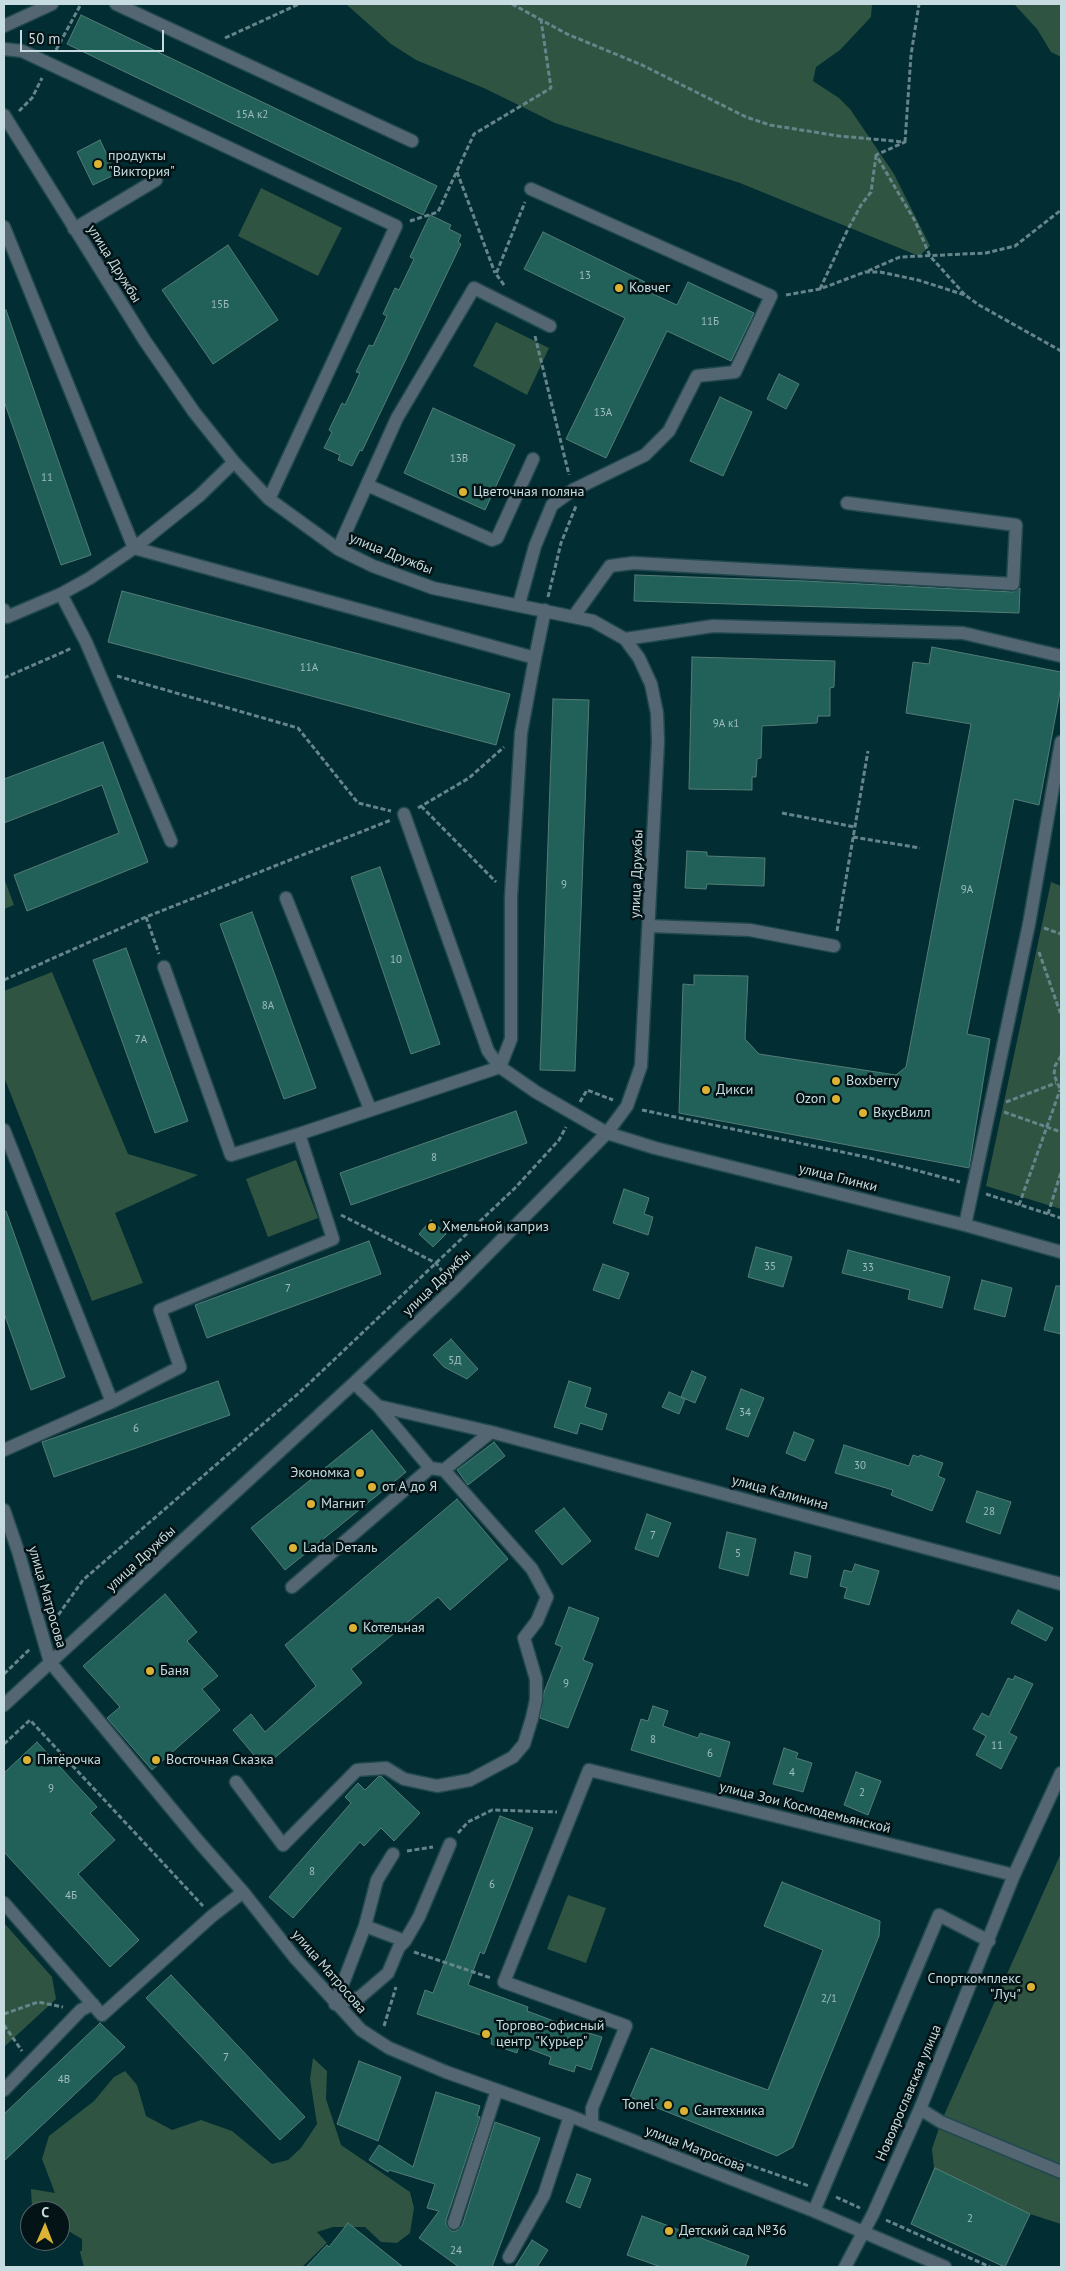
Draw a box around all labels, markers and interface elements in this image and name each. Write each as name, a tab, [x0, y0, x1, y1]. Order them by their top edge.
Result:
scale bar	[22, 20, 166, 52]
text: 50 m	[28, 29, 61, 48]
house number: 15А к2	[236, 108, 268, 122]
place label: продукты "Виктория"	[108, 148, 175, 180]
marker: продукты "Виктория"	[92, 158, 104, 170]
street label: улица Дружбы	[83, 222, 145, 306]
house number: 13	[579, 269, 591, 283]
place label: Ковчег	[629, 280, 670, 296]
marker: Ковчег	[613, 282, 625, 294]
house number: 15Б	[211, 298, 229, 312]
house number: 11Б	[701, 315, 719, 329]
house number: 13А	[594, 406, 612, 420]
house number: 13В	[450, 452, 468, 466]
house number: 11	[41, 471, 53, 485]
place label: Цветочная поляна	[473, 484, 584, 500]
marker: Цветочная поляна	[457, 486, 469, 498]
street label: улица Дружбы	[347, 530, 435, 578]
house number: 11А	[300, 661, 318, 675]
house number: 9А к1	[713, 717, 739, 731]
street label: улица Дружбы	[627, 829, 647, 919]
house number: 9	[561, 878, 567, 892]
house number: 9А	[961, 883, 973, 897]
house number: 10	[390, 953, 402, 967]
house number: 8А	[262, 999, 274, 1013]
house number: 7А	[135, 1033, 147, 1047]
place label: Boxberry	[846, 1073, 899, 1089]
marker: Boxberry	[830, 1075, 842, 1087]
place label: Дикси	[716, 1082, 754, 1098]
marker: Дикси	[700, 1084, 712, 1096]
place label: Ozon	[796, 1091, 826, 1107]
marker: Ozon	[830, 1093, 842, 1105]
place label: ВкусВилл	[873, 1105, 931, 1121]
marker: ВкусВилл	[857, 1107, 869, 1119]
house number: 8	[431, 1151, 437, 1165]
street label: улица Глинки	[797, 1160, 879, 1196]
place label: Хмельной каприз	[442, 1219, 549, 1235]
marker: Хмельной каприз	[426, 1221, 438, 1233]
street label: улица Дружбы	[399, 1246, 475, 1320]
house number: 35	[764, 1260, 776, 1274]
house number: 33	[862, 1261, 874, 1275]
house number: 7	[285, 1282, 291, 1296]
house number: 5Д	[448, 1354, 462, 1368]
house number: 34	[739, 1406, 751, 1420]
house number: 6	[133, 1422, 139, 1436]
house number: 30	[854, 1459, 866, 1473]
place label: Экономка	[290, 1465, 350, 1481]
marker: Экономка	[354, 1467, 366, 1479]
street label: улица Калинина	[730, 1472, 830, 1514]
place label: от А до Я	[382, 1479, 437, 1495]
marker: от А до Я	[366, 1481, 378, 1493]
place label: Магнит	[321, 1496, 365, 1512]
marker: Магнит	[305, 1498, 317, 1510]
house number: 28	[983, 1505, 995, 1519]
street label: улица Дружбы	[103, 1523, 179, 1595]
house number: 7	[650, 1529, 656, 1543]
place label: Lada Dеталь	[303, 1540, 377, 1556]
marker: Lada Dеталь	[287, 1542, 299, 1554]
street label: улица Матросова	[24, 1544, 70, 1650]
house number: 5	[735, 1547, 741, 1561]
place label: Котельная	[363, 1620, 425, 1636]
marker: Котельная	[347, 1622, 359, 1634]
place label: Баня	[160, 1663, 189, 1679]
marker: Баня	[144, 1665, 156, 1677]
house number: 9	[563, 1677, 569, 1691]
house number: 8	[650, 1733, 656, 1747]
house number: 11	[991, 1739, 1003, 1753]
house number: 6	[707, 1747, 713, 1761]
place label: Пятёрочка	[37, 1752, 101, 1768]
place label: Восточная Сказка	[166, 1752, 274, 1768]
marker: Пятёрочка	[21, 1754, 33, 1766]
marker: Восточная Сказка	[150, 1754, 162, 1766]
house number: 4	[789, 1766, 795, 1780]
street label: улица Зои Космодемьянской	[718, 1779, 892, 1837]
house number: 9	[48, 1782, 54, 1796]
house number: 2	[859, 1786, 865, 1800]
house number: 8	[309, 1865, 315, 1879]
house number: 6	[489, 1878, 495, 1892]
house number: 4Б	[65, 1889, 77, 1903]
street label: улица Матросова	[288, 1927, 370, 2017]
place label: Спорткомплекс "Луч"	[928, 1971, 1021, 2004]
marker: Спорткомплекс "Луч"	[1025, 1981, 1037, 1993]
house number: 2/1	[821, 1992, 837, 2006]
place label: Торгово-офисный центр "Курьер"	[496, 2018, 604, 2050]
street label: Новоярославская улица	[873, 2022, 945, 2164]
marker: Торгово-офисный центр "Курьер"	[480, 2028, 492, 2040]
house number: 7	[223, 2051, 229, 2065]
house number: 4В	[58, 2073, 70, 2087]
place label: Tonel´	[622, 2097, 658, 2113]
marker: Tonel´	[662, 2099, 674, 2111]
place label: Сантехника	[694, 2103, 765, 2119]
marker: Сантехника	[678, 2105, 690, 2117]
street label: улица Матросова	[643, 2122, 747, 2176]
north arrow	[20, 2201, 70, 2251]
text: С	[41, 2203, 49, 2221]
house number: 2	[967, 2212, 973, 2226]
place label: Детский сад №36	[679, 2223, 787, 2239]
marker: Детский сад №36	[663, 2225, 675, 2237]
house number: 24	[450, 2244, 462, 2258]

